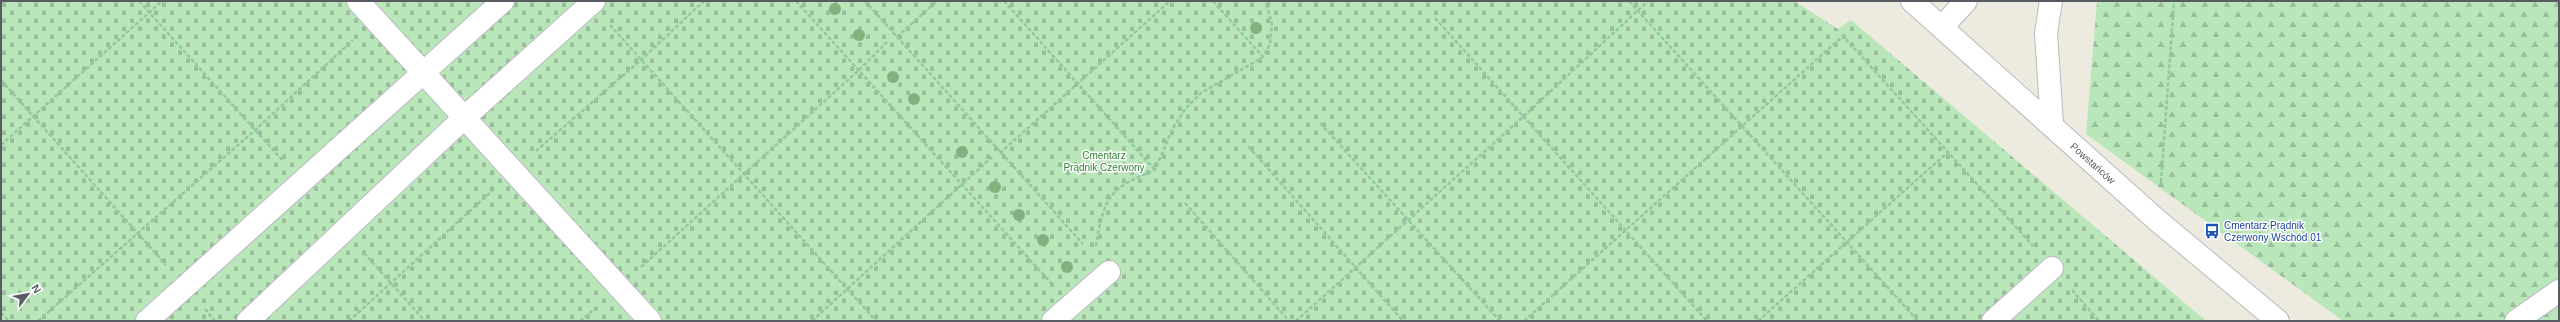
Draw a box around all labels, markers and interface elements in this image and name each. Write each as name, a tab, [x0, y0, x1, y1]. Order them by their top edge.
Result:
street label: Powstańców	[2068, 141, 2118, 187]
park label: Cmentarz Prądnik Czerwony	[1063, 150, 1145, 173]
place label: Cmentarz Prądnik Czerwony Wschód 01	[2224, 220, 2322, 243]
bus stop icon: Cmentarz Prądnik Czerwony Wschód 01	[2203, 222, 2221, 240]
north arrow	[8, 274, 48, 314]
text: N	[29, 282, 44, 295]

